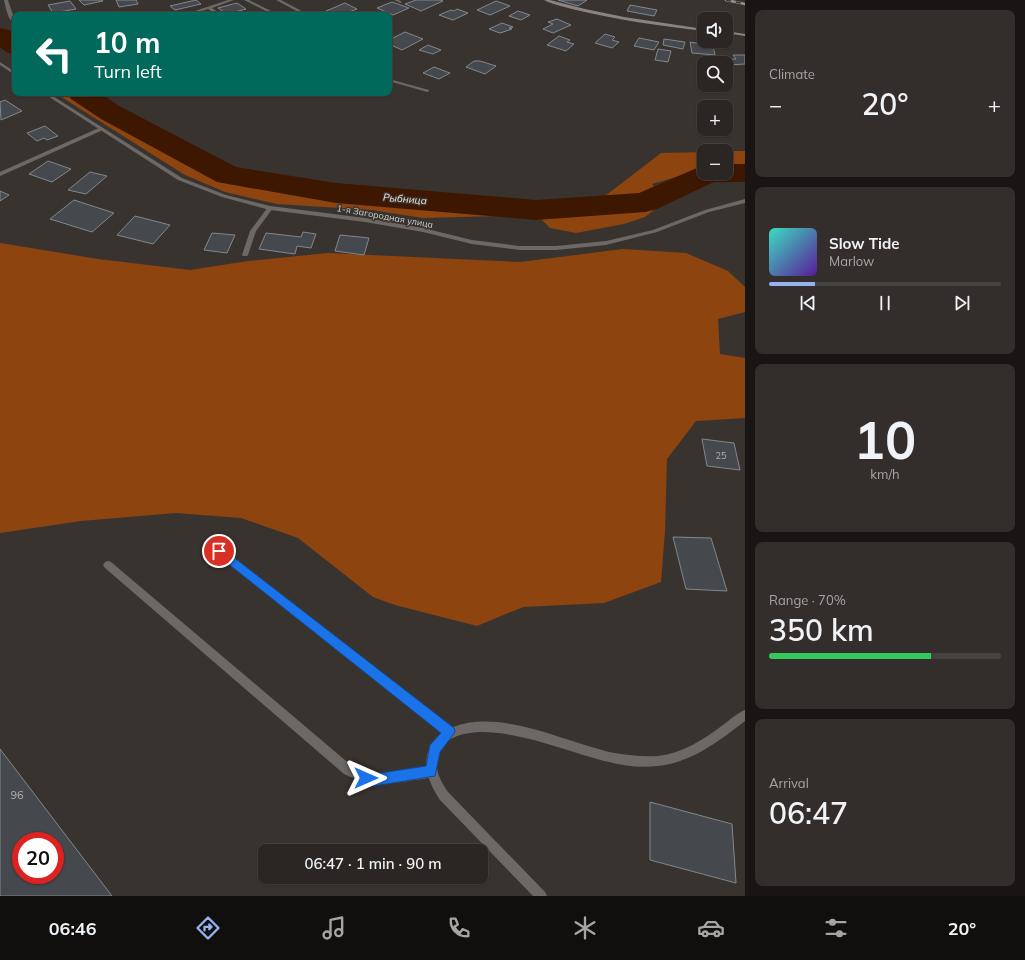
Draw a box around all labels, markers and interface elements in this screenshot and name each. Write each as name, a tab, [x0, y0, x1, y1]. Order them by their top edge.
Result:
map controls	[697, 12, 733, 180]
button: sound	[697, 12, 733, 48]
text: 10 m	[94, 25, 160, 60]
icon: left	[28, 28, 80, 80]
button: search	[697, 56, 733, 92]
text: Turn left	[94, 60, 162, 83]
text: Climate	[769, 66, 815, 82]
text: 20°	[861, 85, 909, 123]
text: −	[769, 91, 782, 119]
text: +	[988, 91, 1001, 119]
button: +	[697, 100, 733, 136]
button: −	[697, 144, 733, 180]
water label: Рыбница	[383, 191, 427, 207]
street label: 1-я Загородная улица	[336, 202, 434, 231]
text: Slow Tide	[829, 234, 899, 253]
text: Marlow	[829, 253, 874, 269]
icon: previous	[797, 292, 819, 314]
icon: pause	[874, 292, 896, 314]
icon: next	[951, 292, 973, 314]
text: 10	[854, 407, 916, 472]
house number: 25	[716, 450, 727, 461]
text: km/h	[870, 466, 900, 482]
pin	[202, 534, 236, 568]
icon: arrive	[208, 540, 230, 562]
text: Range · 70%	[769, 592, 846, 608]
text: 350 km	[769, 611, 874, 649]
position arrow	[345, 757, 387, 799]
text: Arrival	[769, 775, 809, 791]
house number: 96	[10, 788, 24, 802]
text: 06:47	[769, 794, 848, 832]
speed limit sign: 20	[12, 832, 64, 884]
text: 06:47 · 1 min · 90 m	[304, 854, 442, 873]
icon: directions	[194, 914, 222, 942]
icon: music	[320, 914, 348, 942]
icon: phone	[445, 914, 473, 942]
icon: climate	[571, 914, 599, 942]
icon: car	[697, 914, 725, 942]
icon: filters	[822, 914, 850, 942]
text: 06:46	[49, 917, 96, 940]
text: 20°	[948, 917, 976, 940]

